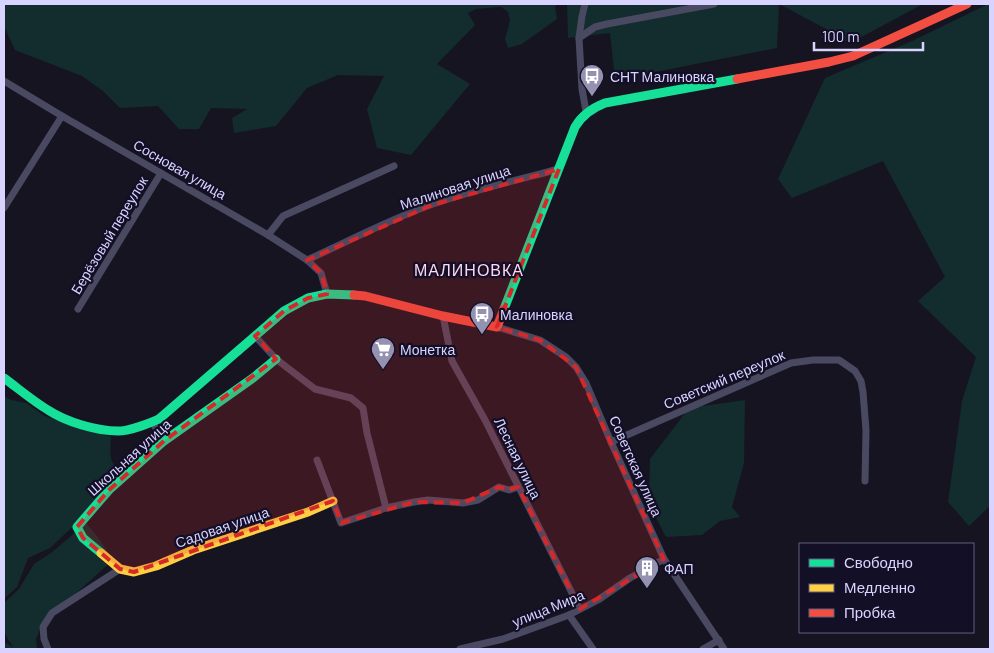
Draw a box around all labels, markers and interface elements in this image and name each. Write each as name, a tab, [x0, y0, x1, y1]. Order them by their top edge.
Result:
scale bar	[814, 20, 923, 52]
text: 100 m	[822, 27, 860, 45]
bus stop icon: СНТ Малиновка	[579, 63, 605, 97]
place label: СНТ Малиновка	[610, 68, 715, 85]
street label: Сосновая улица	[131, 136, 230, 203]
street label: Малиновая улица	[398, 161, 513, 213]
street label: Берёзовый переулок	[67, 172, 151, 297]
district label: МАЛИНОВКА	[414, 260, 524, 279]
bus stop icon: Малиновка	[469, 301, 495, 335]
place label: Малиновка	[500, 306, 573, 323]
supermarket icon: Монетка	[370, 336, 396, 370]
place label: Монетка	[400, 341, 456, 358]
street label: Советский переулок	[661, 345, 788, 412]
street label: Советская улица	[606, 413, 666, 519]
street label: Школьная улица	[84, 415, 174, 499]
street label: Лесная улица	[491, 415, 545, 502]
street label: Садовая улица	[173, 503, 271, 551]
legend	[799, 543, 974, 633]
text: Свободно	[844, 553, 913, 571]
building icon: ФАП	[634, 555, 660, 589]
place label: ФАП	[664, 560, 694, 577]
text: Медленно	[844, 578, 915, 596]
street label: улица Мира	[509, 586, 587, 630]
text: Пробка	[844, 603, 896, 621]

